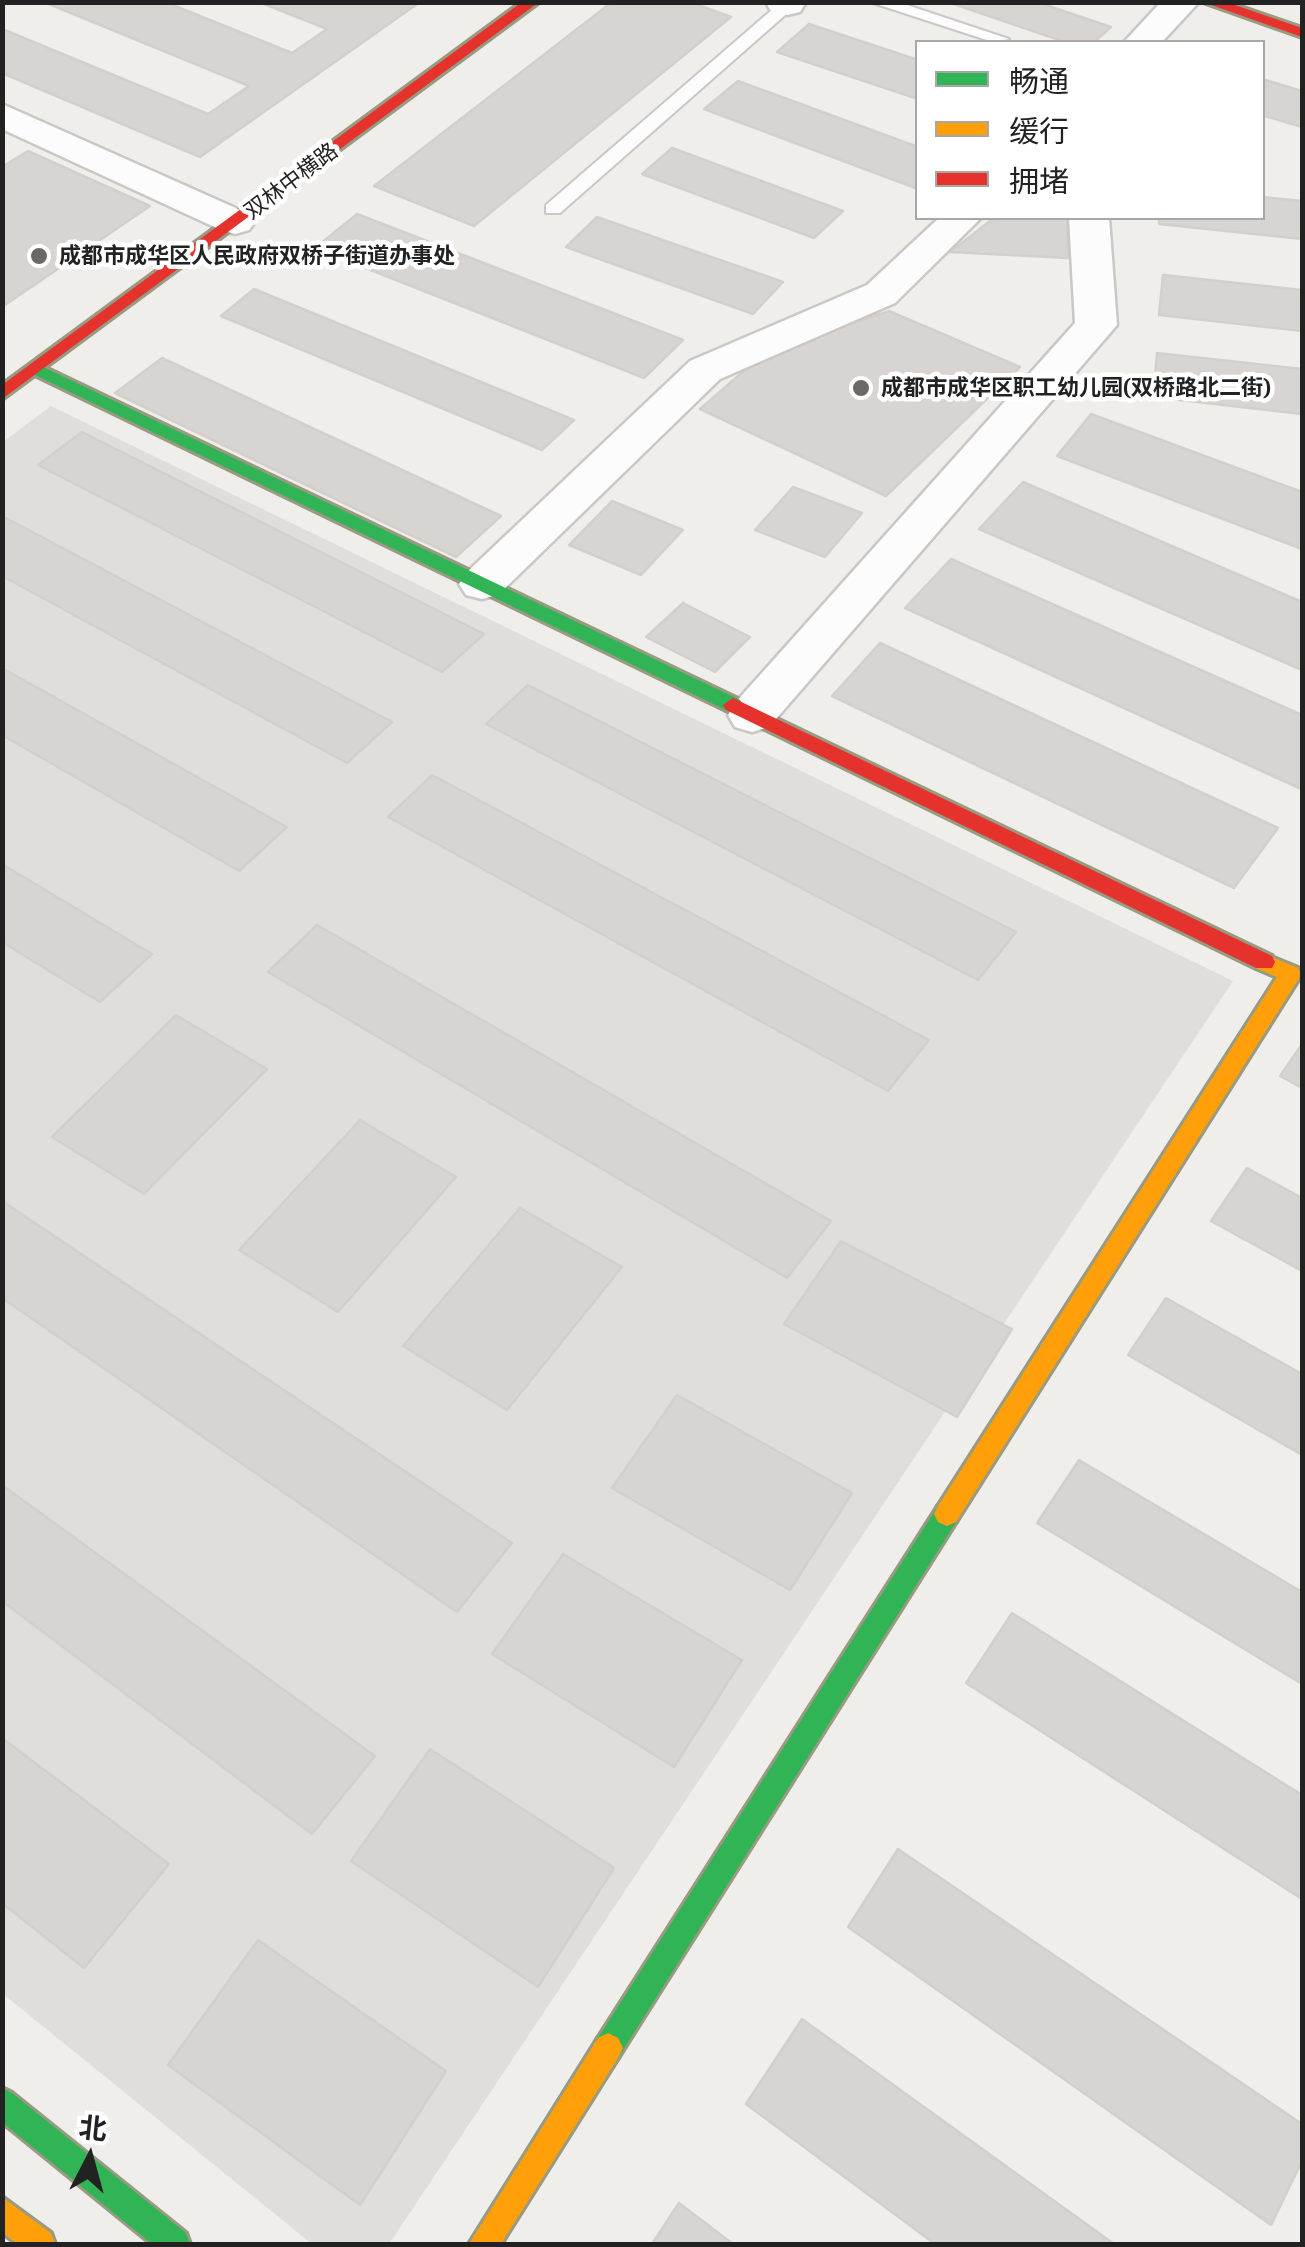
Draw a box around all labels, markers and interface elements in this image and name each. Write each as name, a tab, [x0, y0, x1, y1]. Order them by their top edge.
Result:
legend	[915, 40, 1265, 220]
text: 畅通	[1009, 62, 1069, 98]
text: 缓行	[1009, 112, 1069, 148]
street label: 双林中横路	[239, 137, 343, 225]
text: 拥堵	[1009, 162, 1069, 198]
place label: 成都市成华区人民政府双桥子街道办事处	[59, 243, 455, 269]
marker: 成都市成华区人民政府双桥子街道办事处	[28, 245, 50, 267]
place label: 成都市成华区职工幼儿园(双桥路北二街)	[881, 375, 1271, 401]
marker: 成都市成华区职工幼儿园(双桥路北二街)	[850, 377, 872, 399]
north arrow	[40, 2107, 140, 2207]
text: 北	[77, 2109, 109, 2146]

